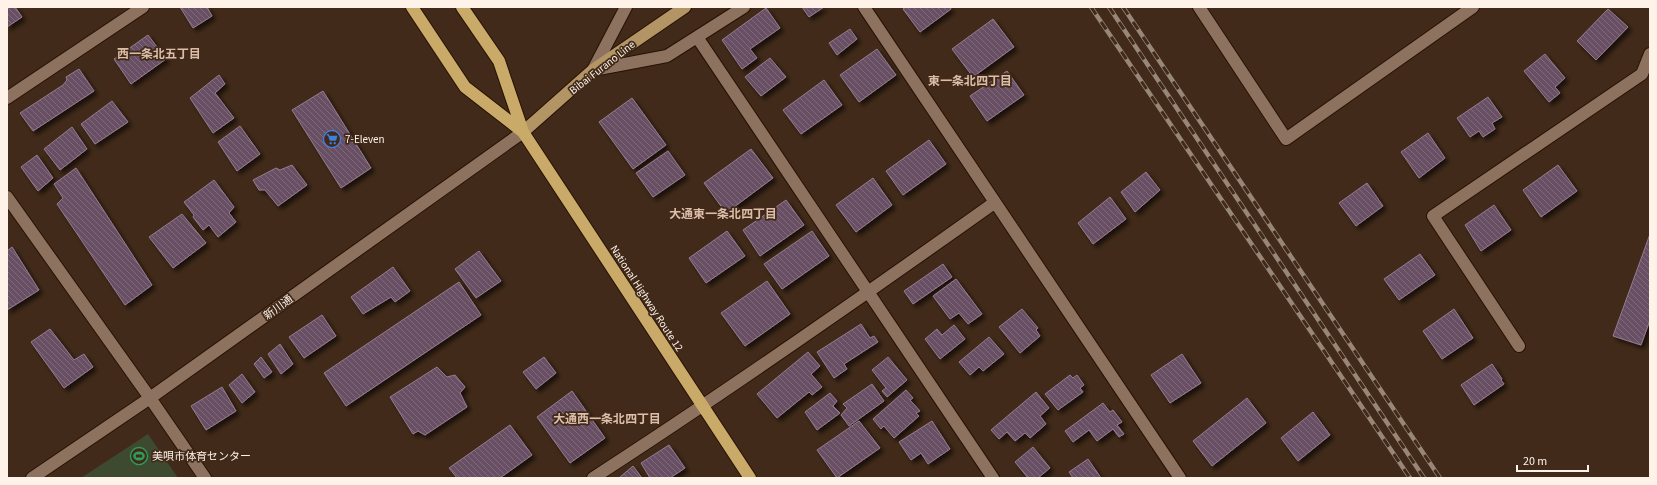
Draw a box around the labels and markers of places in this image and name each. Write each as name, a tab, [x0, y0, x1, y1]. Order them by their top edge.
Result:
supermarket icon: 7-Eleven	[322, 129, 342, 149]
place label: 7-Eleven	[345, 132, 385, 147]
sports icon: 美唄市体育センター	[129, 446, 149, 466]
place label: 美唄市体育センター	[152, 449, 251, 464]

